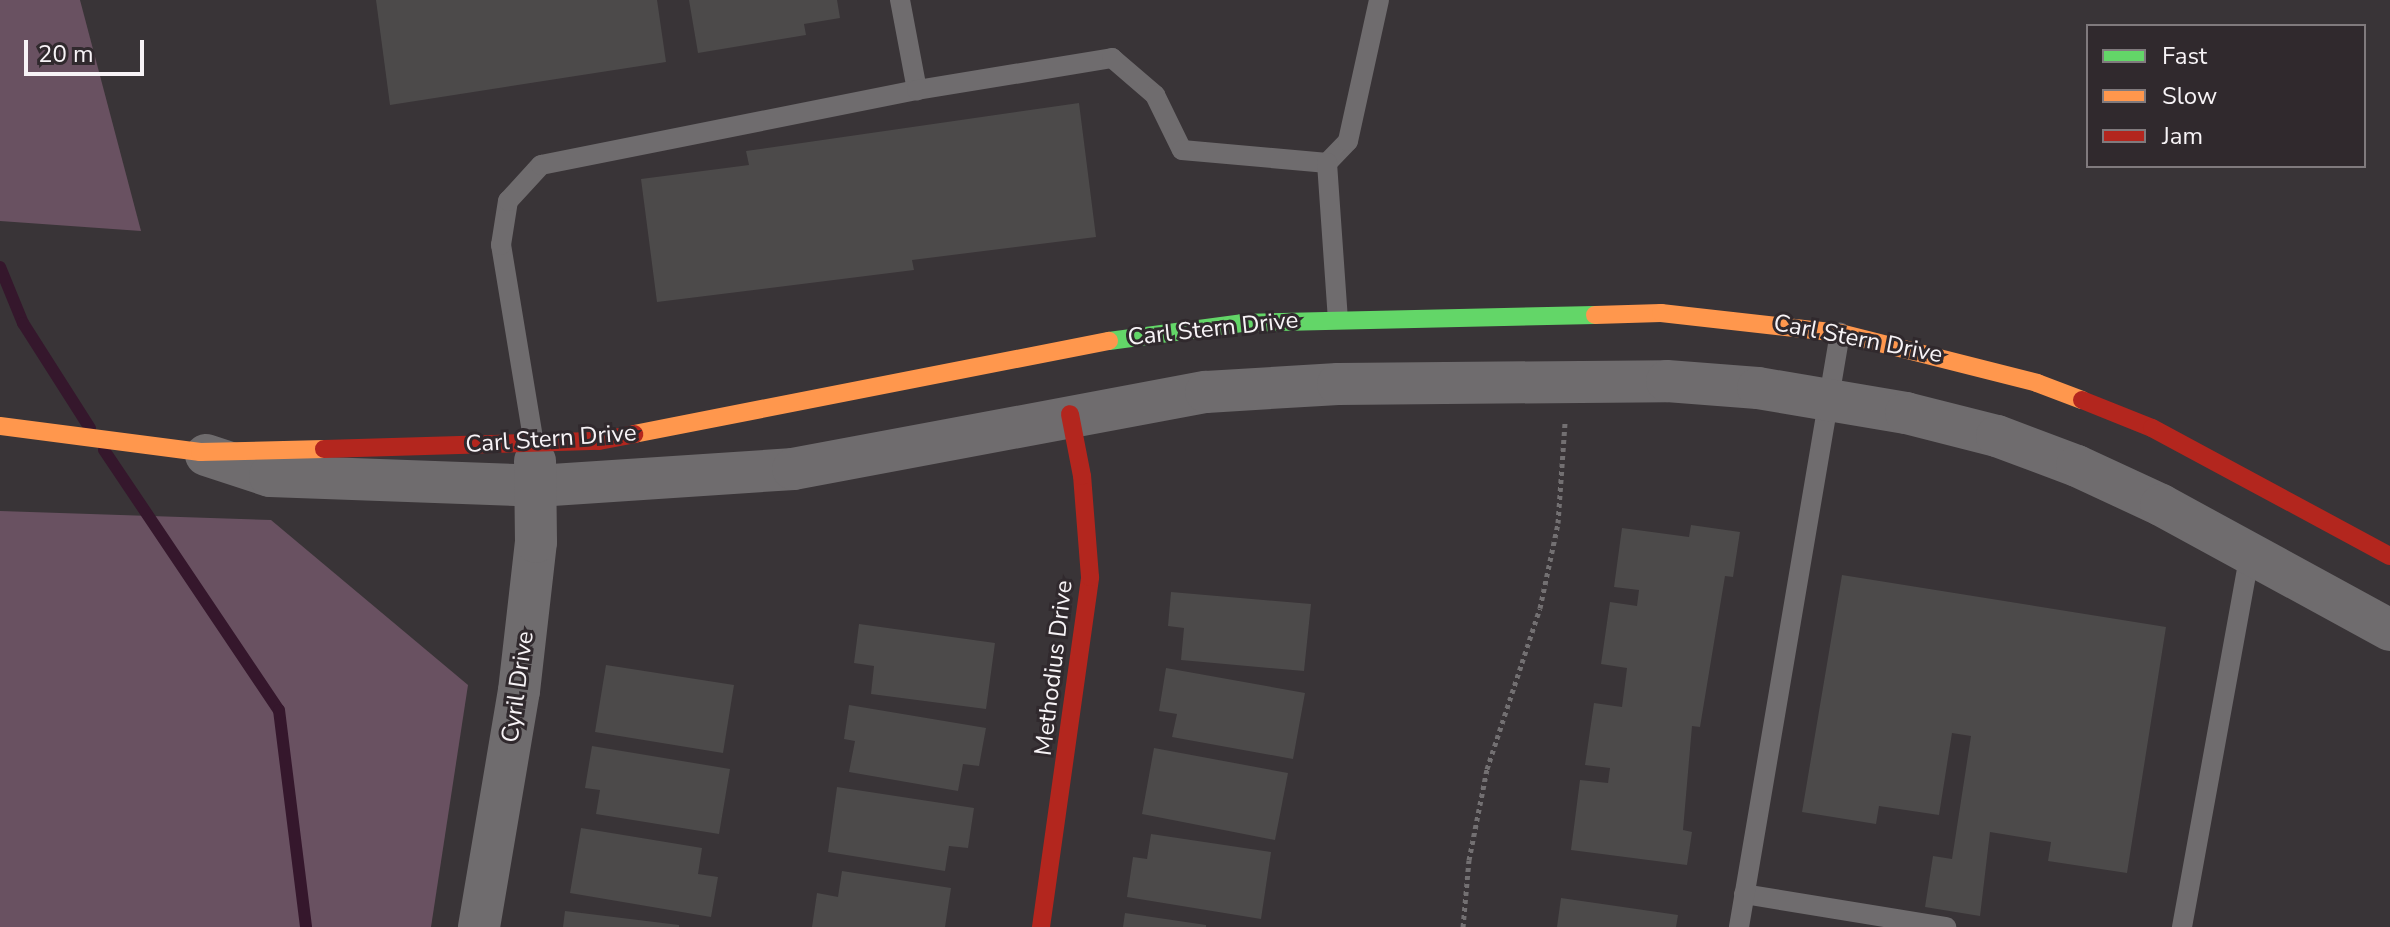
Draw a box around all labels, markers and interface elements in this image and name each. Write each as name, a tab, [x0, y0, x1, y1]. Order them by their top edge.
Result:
scale bar	[28, 24, 148, 74]
legend	[2086, 24, 2366, 168]
text: 20 m	[38, 38, 94, 70]
text: Fast	[2162, 40, 2207, 72]
text: Slow	[2162, 80, 2217, 112]
text: Jam	[2162, 120, 2203, 152]
street label: Carl Stern Drive	[1126, 306, 1300, 352]
street label: Carl Stern Drive	[1771, 309, 1945, 369]
street label: Carl Stern Drive	[464, 419, 638, 459]
street label: Methodius Drive	[1029, 579, 1079, 757]
street label: Cyril Drive	[496, 629, 540, 745]

